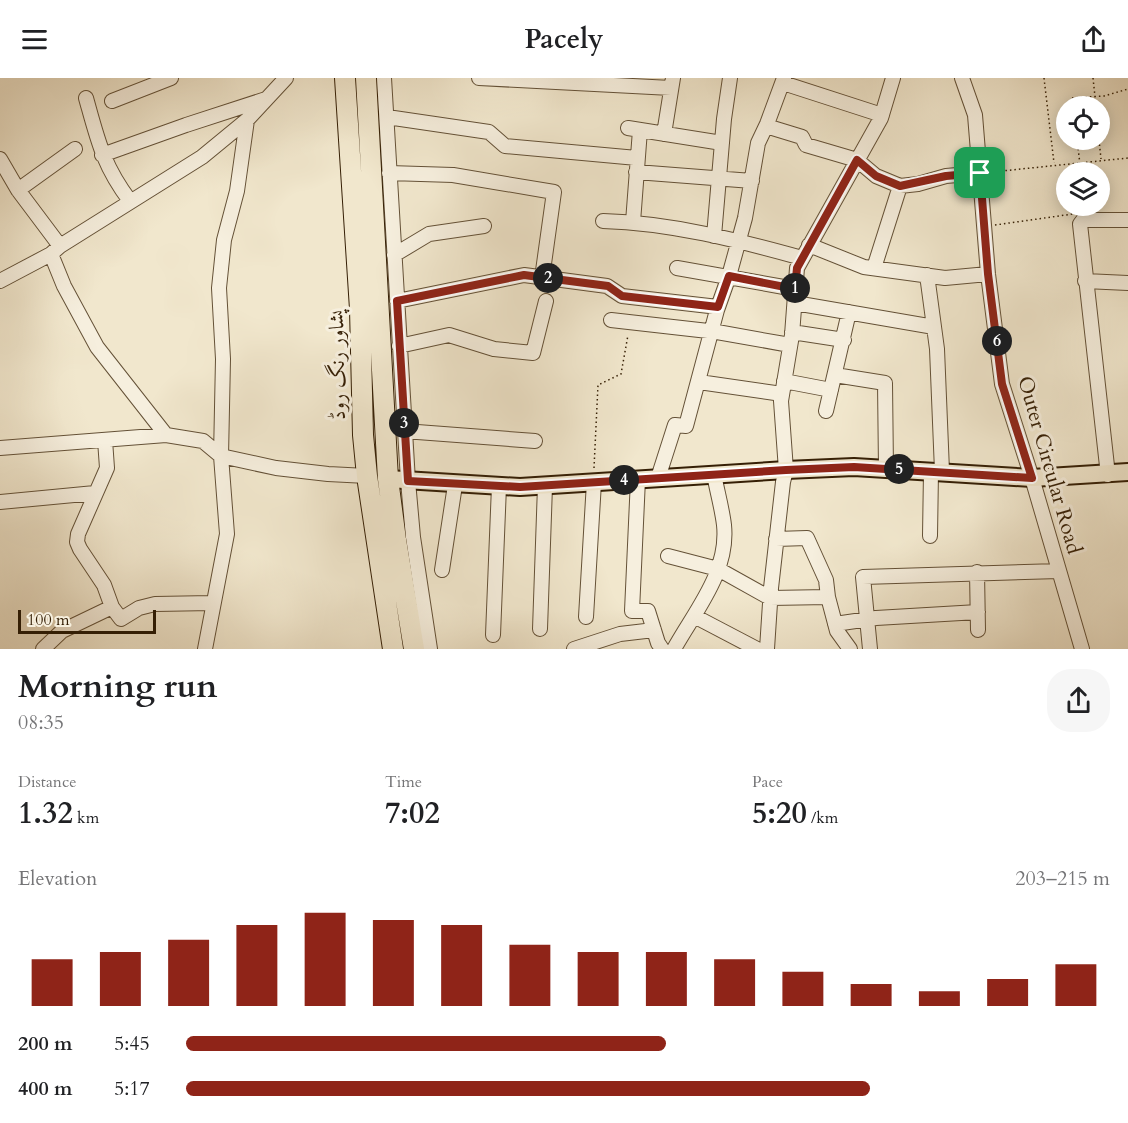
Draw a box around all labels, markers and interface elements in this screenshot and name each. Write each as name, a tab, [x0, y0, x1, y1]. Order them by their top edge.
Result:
text: Pacely	[525, 21, 603, 58]
icon: menu	[18, 23, 51, 56]
icon: share	[1077, 23, 1110, 56]
map controls	[1056, 96, 1110, 216]
button: locate	[1056, 96, 1110, 150]
pin	[954, 147, 1005, 198]
icon: arrive	[963, 156, 996, 189]
button: layers	[1056, 162, 1110, 216]
pin: 2	[533, 263, 563, 293]
text: 2	[544, 267, 552, 289]
pin: 1	[780, 273, 810, 303]
text: 1	[791, 277, 799, 299]
street label: پشاور رنگ روڈ	[322, 308, 353, 420]
pin: 6	[982, 326, 1012, 356]
text: 6	[993, 330, 1001, 352]
street label: Outer Circular Road	[1010, 373, 1089, 557]
pin: 3	[389, 408, 419, 438]
text: 3	[400, 412, 408, 434]
pin: 5	[884, 454, 914, 484]
text: 5	[895, 458, 903, 480]
pin: 4	[609, 465, 639, 495]
text: 4	[620, 469, 628, 491]
scale bar	[18, 607, 156, 634]
text: 100 m	[27, 609, 69, 631]
text: Morning run	[18, 664, 218, 709]
button: share	[1047, 669, 1110, 732]
text: 08:35	[18, 709, 64, 736]
text: Distance	[18, 771, 76, 793]
text: Time	[385, 771, 422, 793]
text: Pace	[752, 771, 783, 793]
text: 1.32	[18, 793, 73, 834]
text: 7:02	[385, 793, 440, 834]
text: 5:20	[752, 793, 807, 834]
text: km	[73, 807, 99, 829]
text: /km	[807, 807, 838, 829]
text: Elevation	[18, 865, 97, 892]
text: 203–215 m	[1015, 865, 1110, 892]
text: 200 m	[18, 1030, 73, 1057]
text: 5:45	[114, 1030, 150, 1057]
text: 400 m	[18, 1075, 73, 1102]
text: 5:17	[114, 1075, 150, 1102]

